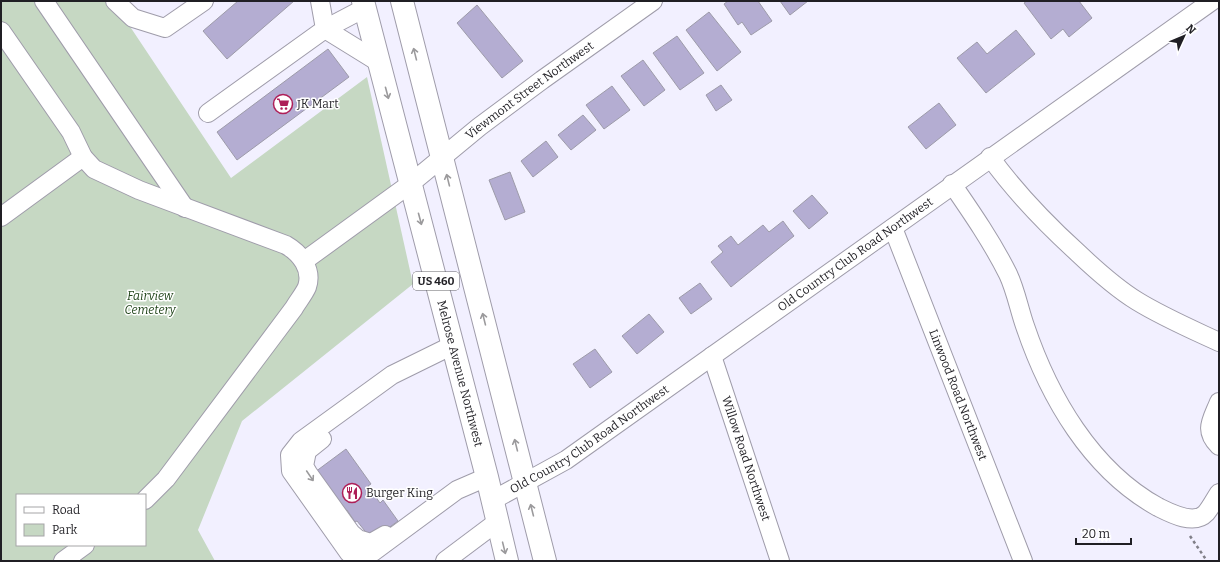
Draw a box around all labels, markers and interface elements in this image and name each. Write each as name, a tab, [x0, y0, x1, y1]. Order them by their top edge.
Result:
north arrow	[1164, 16, 1204, 56]
text: N	[1183, 22, 1199, 37]
street label: Viewmont Street Northwest	[463, 38, 597, 142]
one-way arrow	[411, 48, 418, 61]
one-way arrow	[384, 86, 391, 99]
supermarket icon: JK Mart	[272, 93, 294, 115]
place label: JK Mart	[296, 97, 339, 111]
one-way arrow	[443, 174, 451, 187]
street label: Old Country Club Road Northwest	[775, 194, 936, 314]
one-way arrow	[416, 212, 424, 225]
road number: US 460	[413, 272, 459, 290]
park label: Fairview Cemetery	[124, 289, 177, 317]
street label: Melrose Avenue Northwest	[434, 299, 486, 449]
one-way arrow	[479, 313, 487, 326]
street label: Linwood Road Northwest	[926, 327, 990, 463]
street label: Old Country Club Road Northwest	[508, 382, 672, 496]
street label: Willow Road Northwest	[719, 394, 773, 523]
one-way arrow	[511, 439, 519, 452]
one-way arrow	[306, 470, 314, 481]
restaurant icon: Burger King	[341, 482, 363, 504]
place label: Burger King	[366, 486, 433, 500]
legend	[16, 494, 146, 546]
text: Road	[52, 503, 80, 517]
one-way arrow	[528, 503, 535, 516]
scale bar	[1076, 520, 1131, 546]
text: Park	[52, 523, 78, 537]
text: 20 m	[1082, 527, 1111, 541]
one-way arrow	[500, 541, 508, 554]

